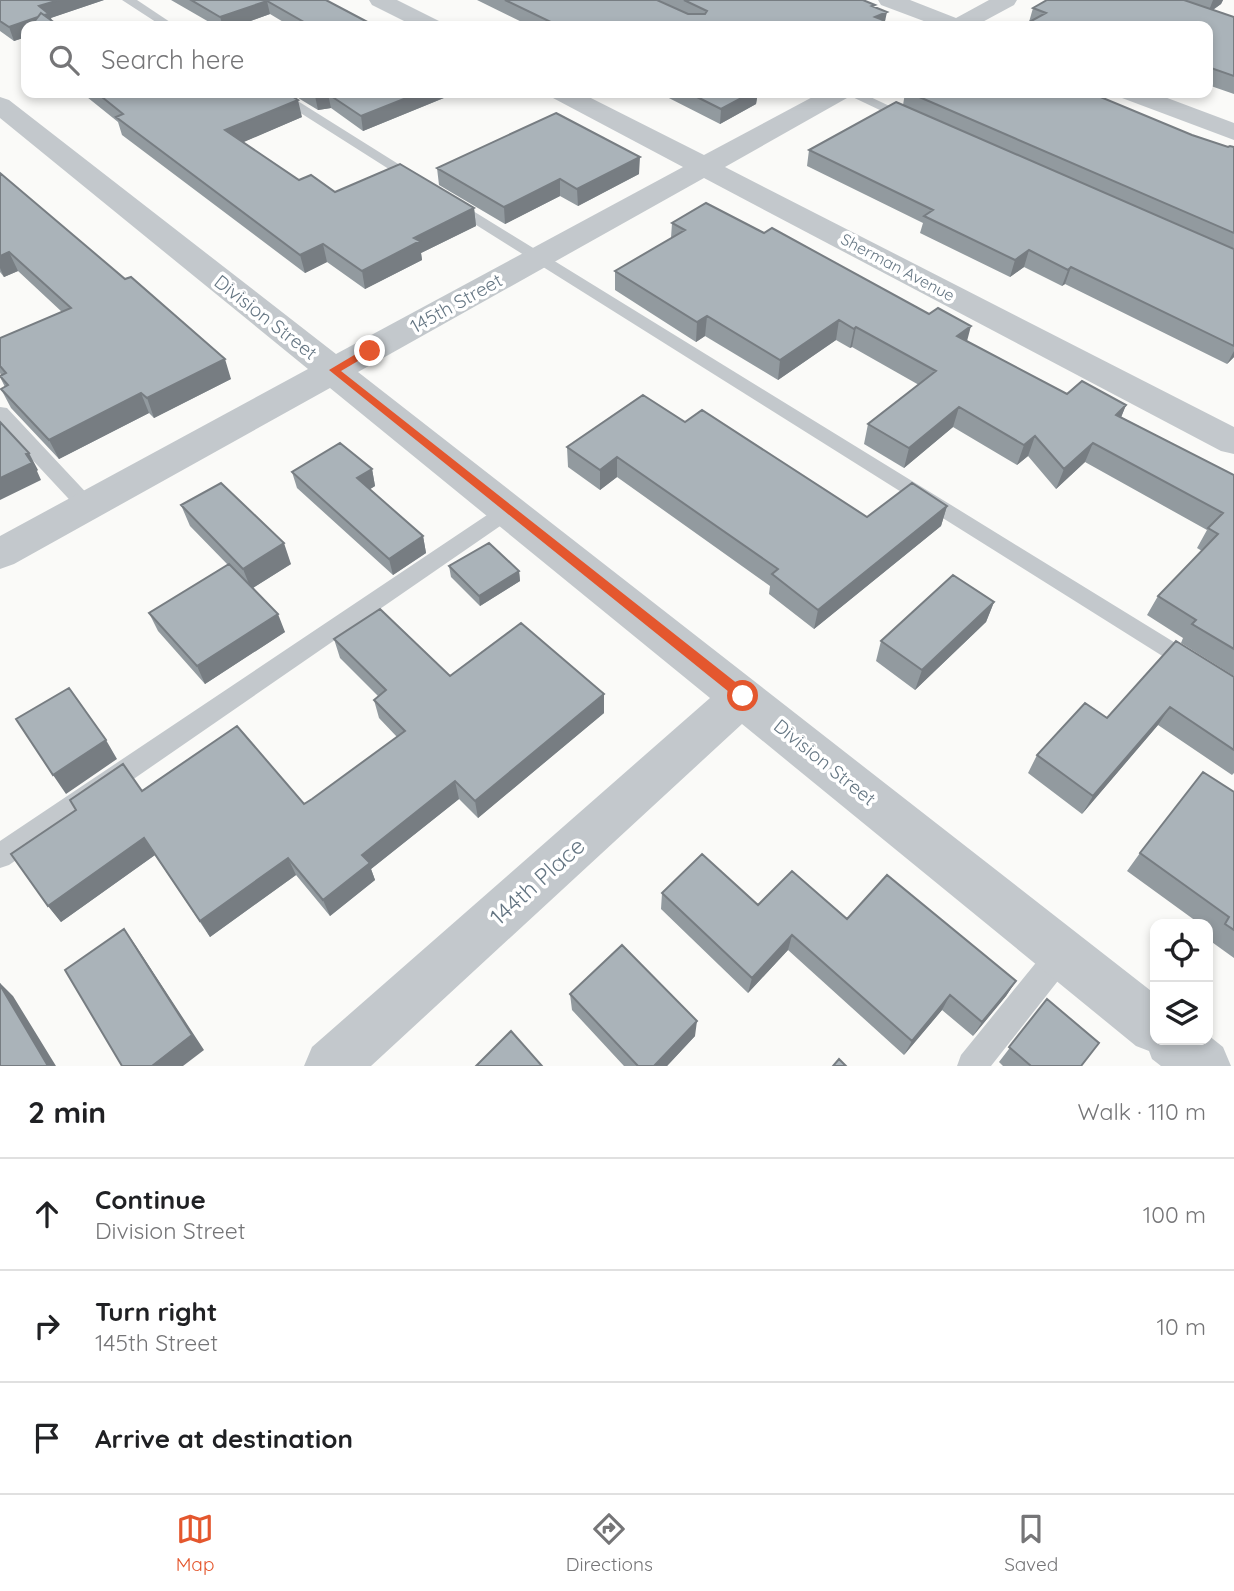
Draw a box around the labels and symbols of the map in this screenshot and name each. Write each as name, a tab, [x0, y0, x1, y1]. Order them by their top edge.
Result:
street label: Sherman Avenue	[838, 229, 958, 305]
street label: 145th Street	[406, 268, 506, 338]
street label: Division Street	[210, 269, 322, 365]
route end	[354, 335, 385, 366]
route start	[727, 680, 758, 711]
street label: Division Street	[769, 714, 881, 810]
street label: 144th Place	[484, 831, 590, 931]

